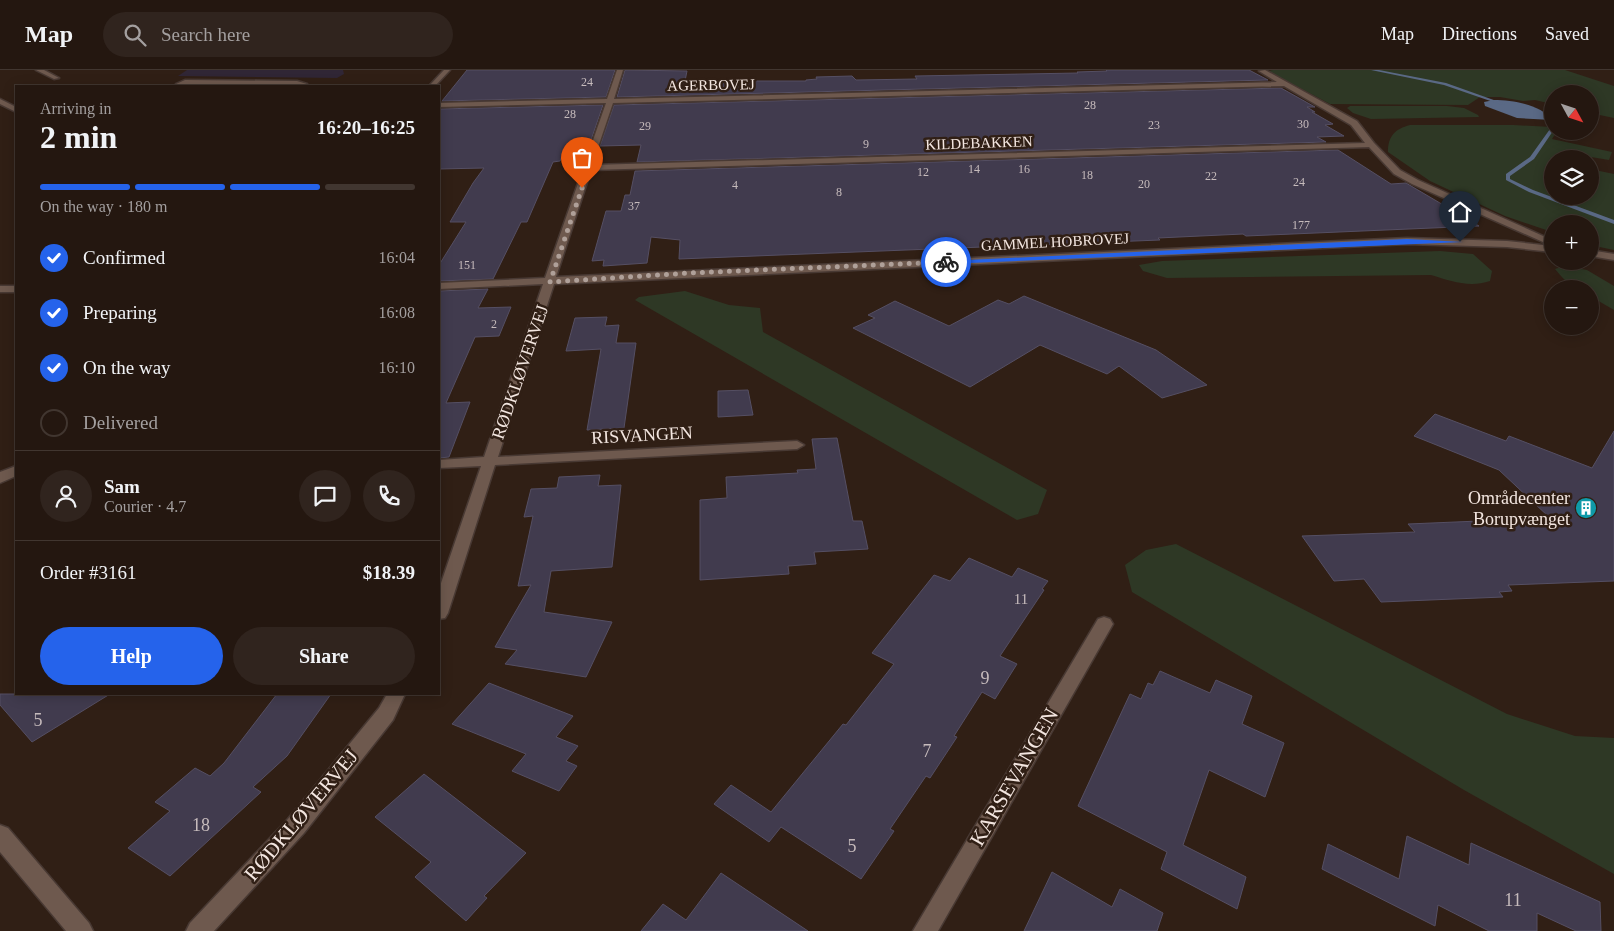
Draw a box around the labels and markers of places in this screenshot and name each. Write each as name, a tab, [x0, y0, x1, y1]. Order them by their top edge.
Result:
pin	[561, 137, 603, 188]
pin	[1439, 191, 1481, 242]
place label: Områdecenter Borupvænget	[1468, 488, 1570, 529]
building icon: Områdecenter Borupvænget	[1574, 496, 1598, 520]

